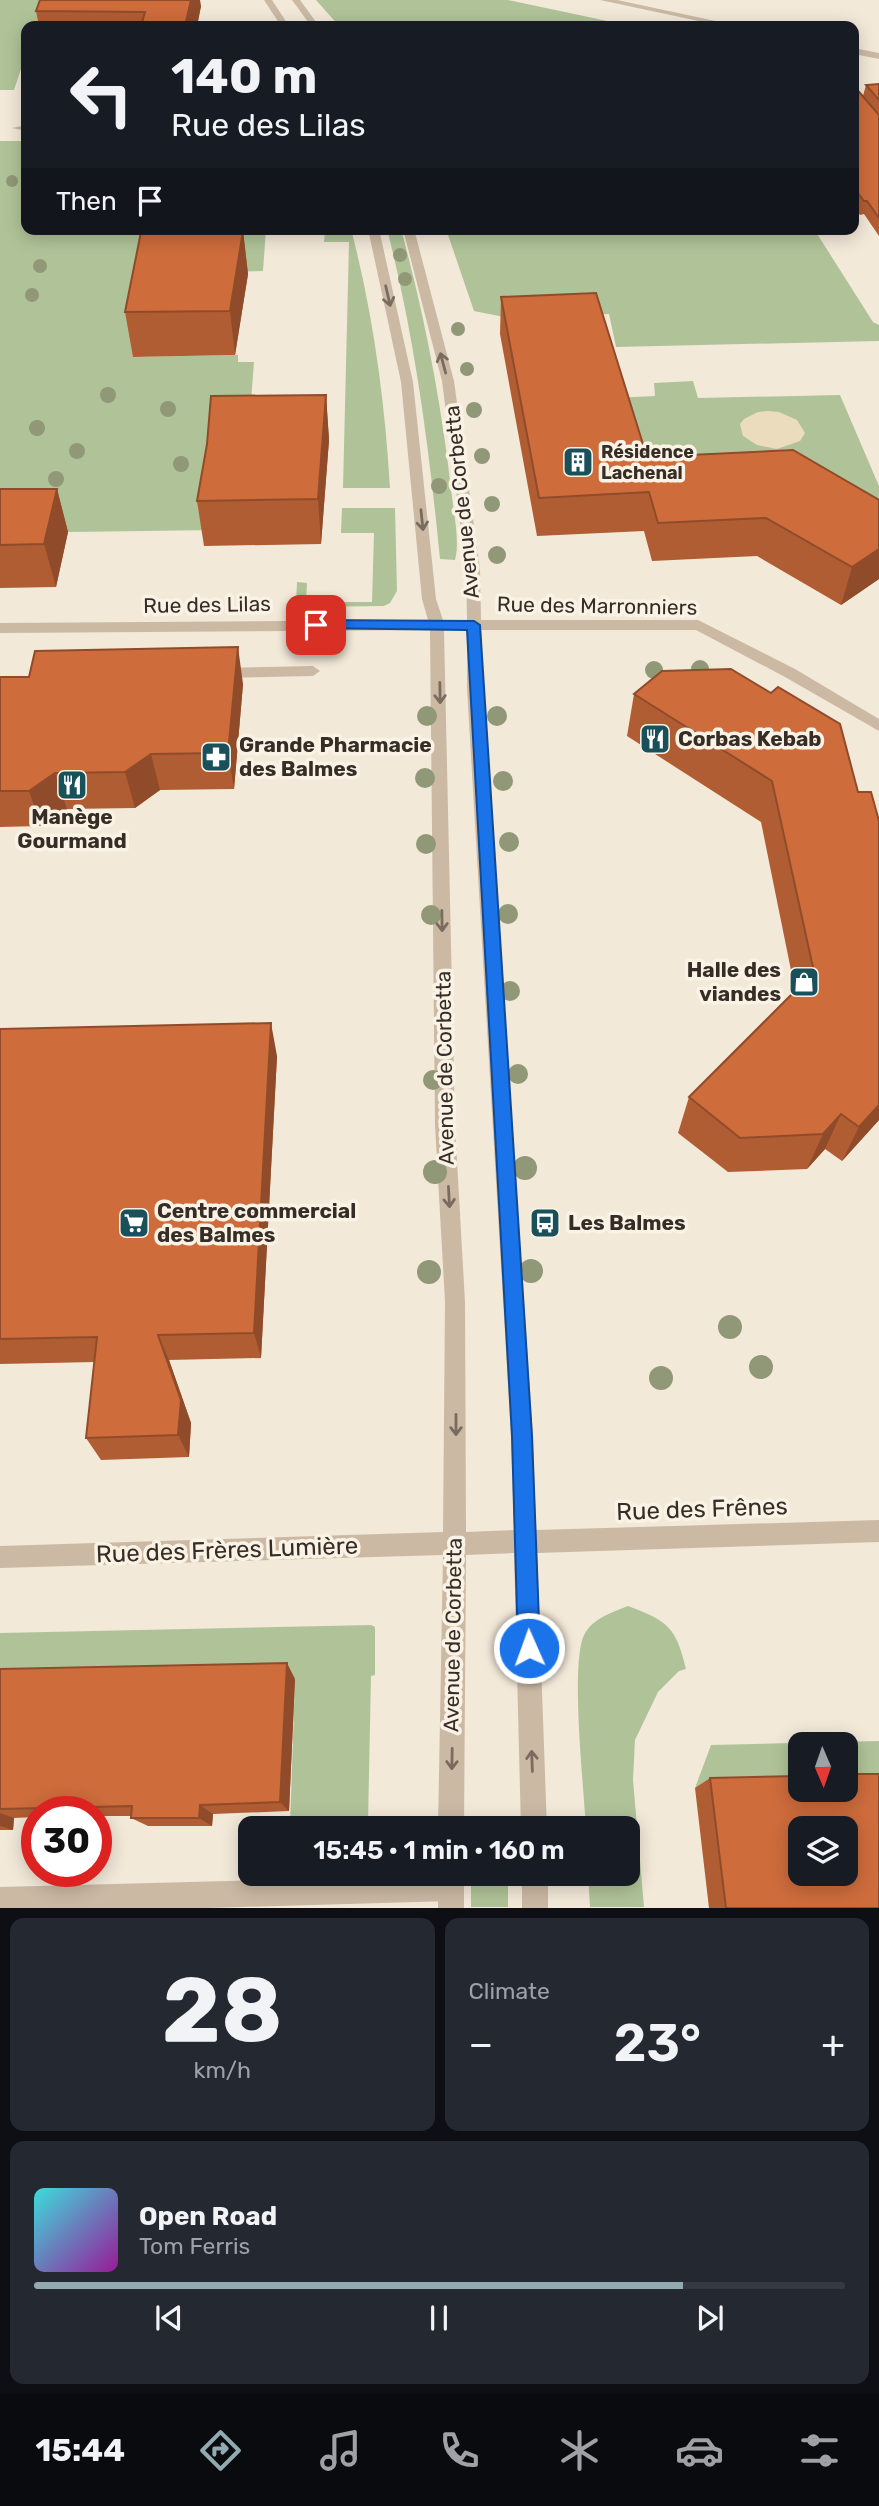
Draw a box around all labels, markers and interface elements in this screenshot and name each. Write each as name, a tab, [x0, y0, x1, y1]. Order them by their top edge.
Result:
text: 140 m	[171, 47, 317, 105]
icon: left	[56, 49, 147, 140]
text: Rue des Lilas	[171, 106, 366, 144]
icon: arrive	[131, 182, 169, 220]
text: Then	[56, 186, 117, 217]
one-way arrow	[381, 284, 395, 307]
one-way arrow	[436, 353, 449, 375]
street label: Avenue de Corbetta	[439, 404, 484, 600]
place label: Résidence Lachenal	[601, 441, 694, 484]
building icon: Résidence Lachenal	[561, 445, 595, 479]
one-way arrow	[416, 509, 429, 531]
street label: Rue des Lilas	[143, 591, 271, 618]
street label: Rue des Marronniers	[497, 591, 697, 620]
pin	[286, 595, 346, 655]
icon: arrive	[297, 606, 335, 644]
one-way arrow	[433, 682, 447, 705]
restaurant icon: Corbas Kebab	[638, 722, 672, 756]
place label: Corbas Kebab	[678, 726, 822, 751]
place label: Grande Pharmacie des Balmes	[239, 732, 432, 781]
pharmacy icon: Grande Pharmacie des Balmes	[199, 740, 233, 774]
restaurant icon: Manège Gourmand	[55, 768, 89, 802]
place label: Manège Gourmand	[17, 804, 127, 853]
one-way arrow	[436, 909, 449, 932]
place label: Halle des viandes	[687, 957, 781, 1006]
shop icon: Halle des viandes	[787, 965, 821, 999]
street label: Avenue de Corbetta	[430, 971, 459, 1165]
one-way arrow	[443, 1185, 456, 1208]
place label: Centre commercial des Balmes	[157, 1198, 356, 1247]
supermarket icon: Centre commercial des Balmes	[117, 1206, 151, 1240]
bus stop icon: Les Balmes	[528, 1206, 562, 1240]
place label: Les Balmes	[568, 1210, 686, 1235]
one-way arrow	[449, 1413, 463, 1436]
street label: Rue des Frênes	[616, 1492, 788, 1526]
street label: Rue des Frères Lumière	[95, 1531, 359, 1569]
street label: Avenue de Corbetta	[438, 1538, 467, 1732]
position arrow	[492, 1611, 566, 1685]
north arrow	[788, 1732, 858, 1802]
map controls	[788, 1732, 858, 1886]
one-way arrow	[445, 1747, 459, 1770]
one-way arrow	[526, 1749, 539, 1772]
speed limit sign: 30	[21, 1796, 112, 1887]
button: layers	[788, 1816, 858, 1886]
text: 15:45 · 1 min · 160 m	[313, 1835, 565, 1866]
text: 28	[162, 1956, 283, 2064]
text: Climate	[469, 1977, 550, 2005]
text: 23°	[614, 2012, 701, 2074]
text: −	[469, 2021, 493, 2067]
text: +	[821, 2021, 845, 2067]
text: km/h	[194, 2056, 251, 2084]
text: Open Road	[139, 2201, 277, 2232]
text: Tom Ferris	[139, 2232, 250, 2260]
icon: previous	[150, 2299, 188, 2337]
icon: pause	[420, 2299, 458, 2337]
icon: next	[691, 2299, 729, 2337]
icon: directions	[196, 2426, 245, 2475]
icon: music	[316, 2426, 365, 2475]
icon: phone	[435, 2426, 484, 2475]
icon: climate	[555, 2426, 604, 2475]
icon: car	[675, 2426, 724, 2475]
icon: filters	[795, 2426, 844, 2475]
text: 15:44	[35, 2431, 125, 2469]

